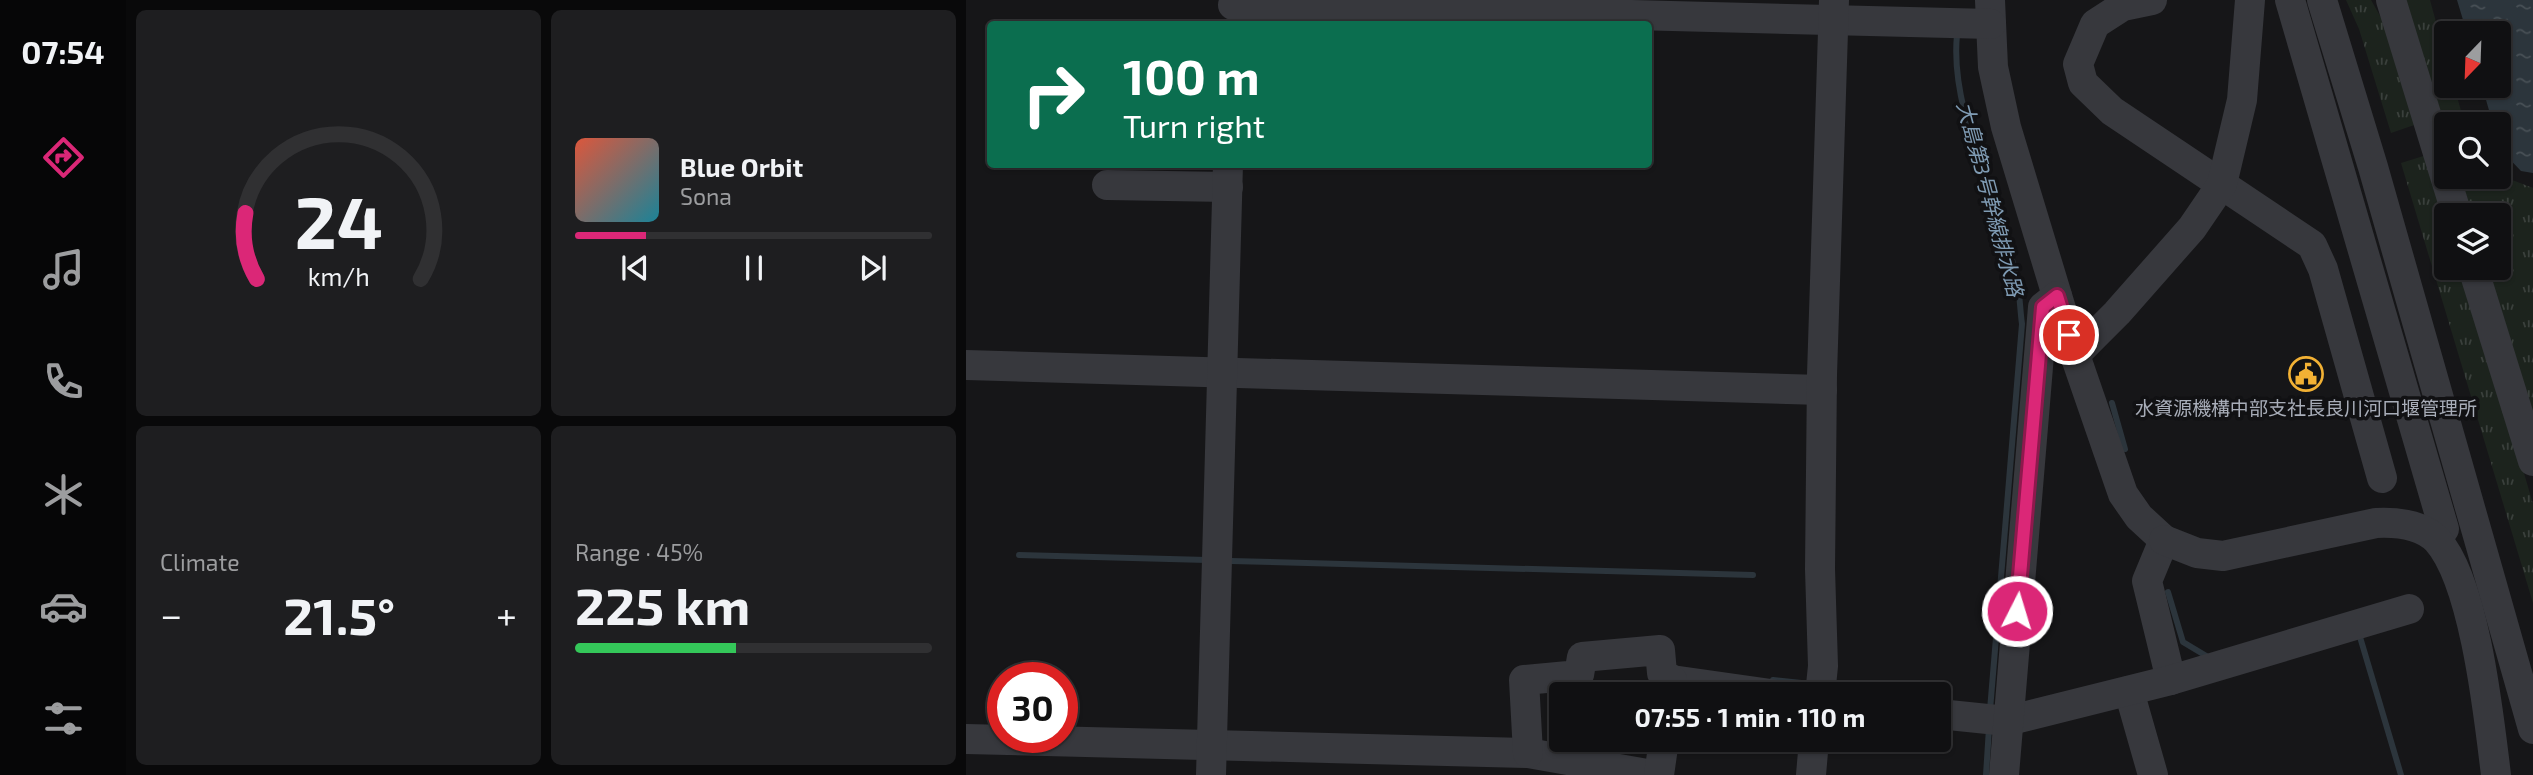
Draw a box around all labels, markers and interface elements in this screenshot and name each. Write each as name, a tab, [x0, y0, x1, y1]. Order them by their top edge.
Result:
north arrow	[2434, 21, 2511, 98]
map controls	[2434, 21, 2511, 280]
text: 07:54	[21, 32, 105, 70]
text: 100 m	[1123, 46, 1260, 105]
icon: right	[1008, 49, 1099, 140]
water label: 大島第3号幹線排水路	[1953, 99, 2030, 301]
text: Turn right	[1123, 106, 1265, 144]
button: search	[2434, 112, 2511, 189]
icon: directions	[39, 133, 88, 182]
text: Blue Orbit	[680, 151, 803, 182]
text: 24	[294, 176, 383, 264]
text: Sona	[680, 182, 732, 210]
button: layers	[2434, 203, 2511, 280]
icon: music	[39, 245, 88, 294]
icon: previous	[616, 249, 654, 287]
icon: pause	[735, 249, 773, 287]
icon: next	[854, 249, 892, 287]
text: km/h	[307, 261, 370, 291]
pin	[2039, 305, 2099, 365]
icon: arrive	[2050, 316, 2088, 354]
public building icon: 水資源機構中部支社長良川河口堰管理所	[2287, 355, 2325, 393]
icon: phone	[39, 357, 88, 406]
place label: 水資源機構中部支社長良川河口堰管理所	[2135, 396, 2477, 419]
icon: climate	[39, 470, 88, 519]
text: Range · 45%	[575, 538, 703, 566]
text: Climate	[160, 548, 240, 576]
text: 225 km	[575, 573, 750, 635]
position arrow	[1980, 574, 2054, 648]
icon: car	[39, 582, 88, 631]
text: 21.5°	[283, 583, 395, 645]
text: −	[160, 591, 182, 637]
text: +	[496, 591, 517, 637]
speed limit sign: 30	[987, 662, 1078, 753]
icon: filters	[39, 694, 88, 743]
text: 07:55 · 1 min · 110 m	[1635, 701, 1865, 732]

